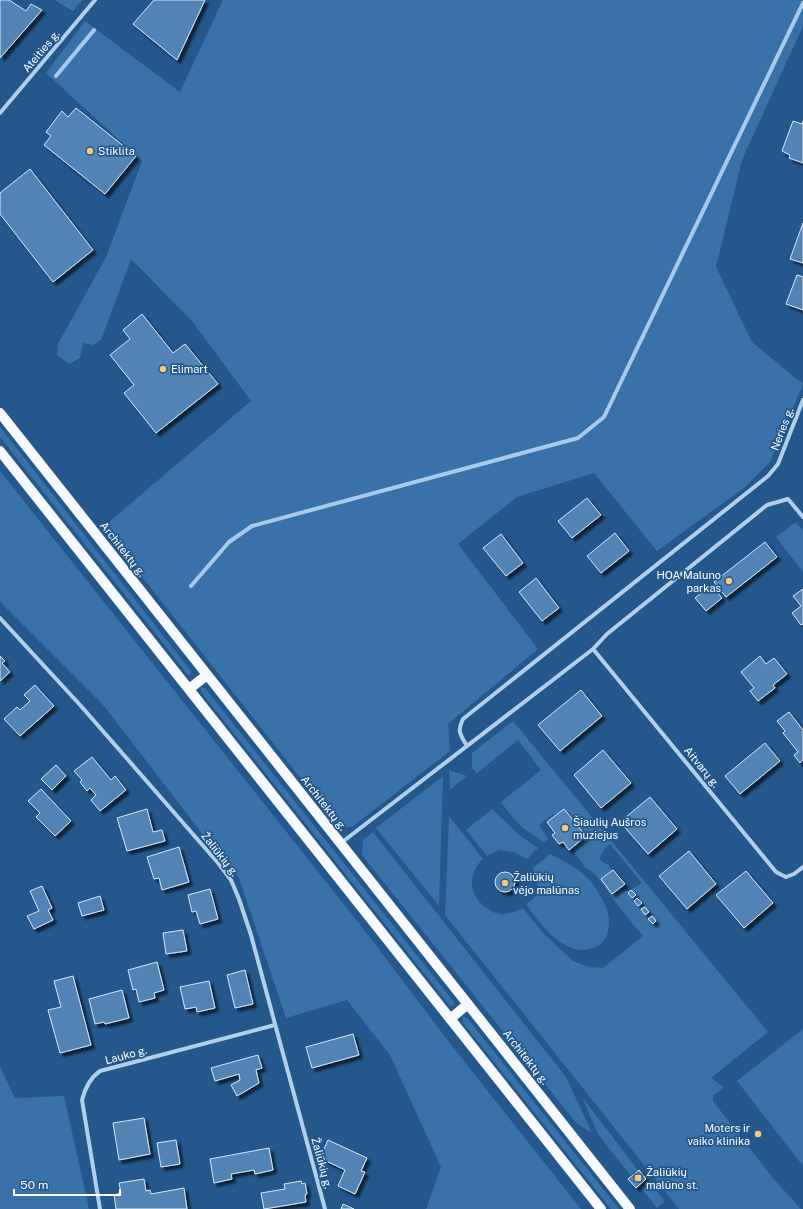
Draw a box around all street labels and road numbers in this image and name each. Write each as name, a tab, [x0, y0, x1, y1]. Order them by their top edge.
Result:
street label: Ateities g.	[20, 28, 62, 74]
street label: Neries g.	[768, 406, 796, 452]
street label: Architektų g.	[98, 519, 148, 579]
street label: Aitvarų g.	[682, 744, 722, 790]
street label: Architektų g.	[299, 773, 349, 833]
street label: Žaliūkių g.	[199, 829, 241, 879]
street label: Architektų g.	[501, 1027, 551, 1087]
street label: Lauko g.	[104, 1044, 148, 1066]
street label: Žaliūkių g.	[309, 1136, 335, 1190]

